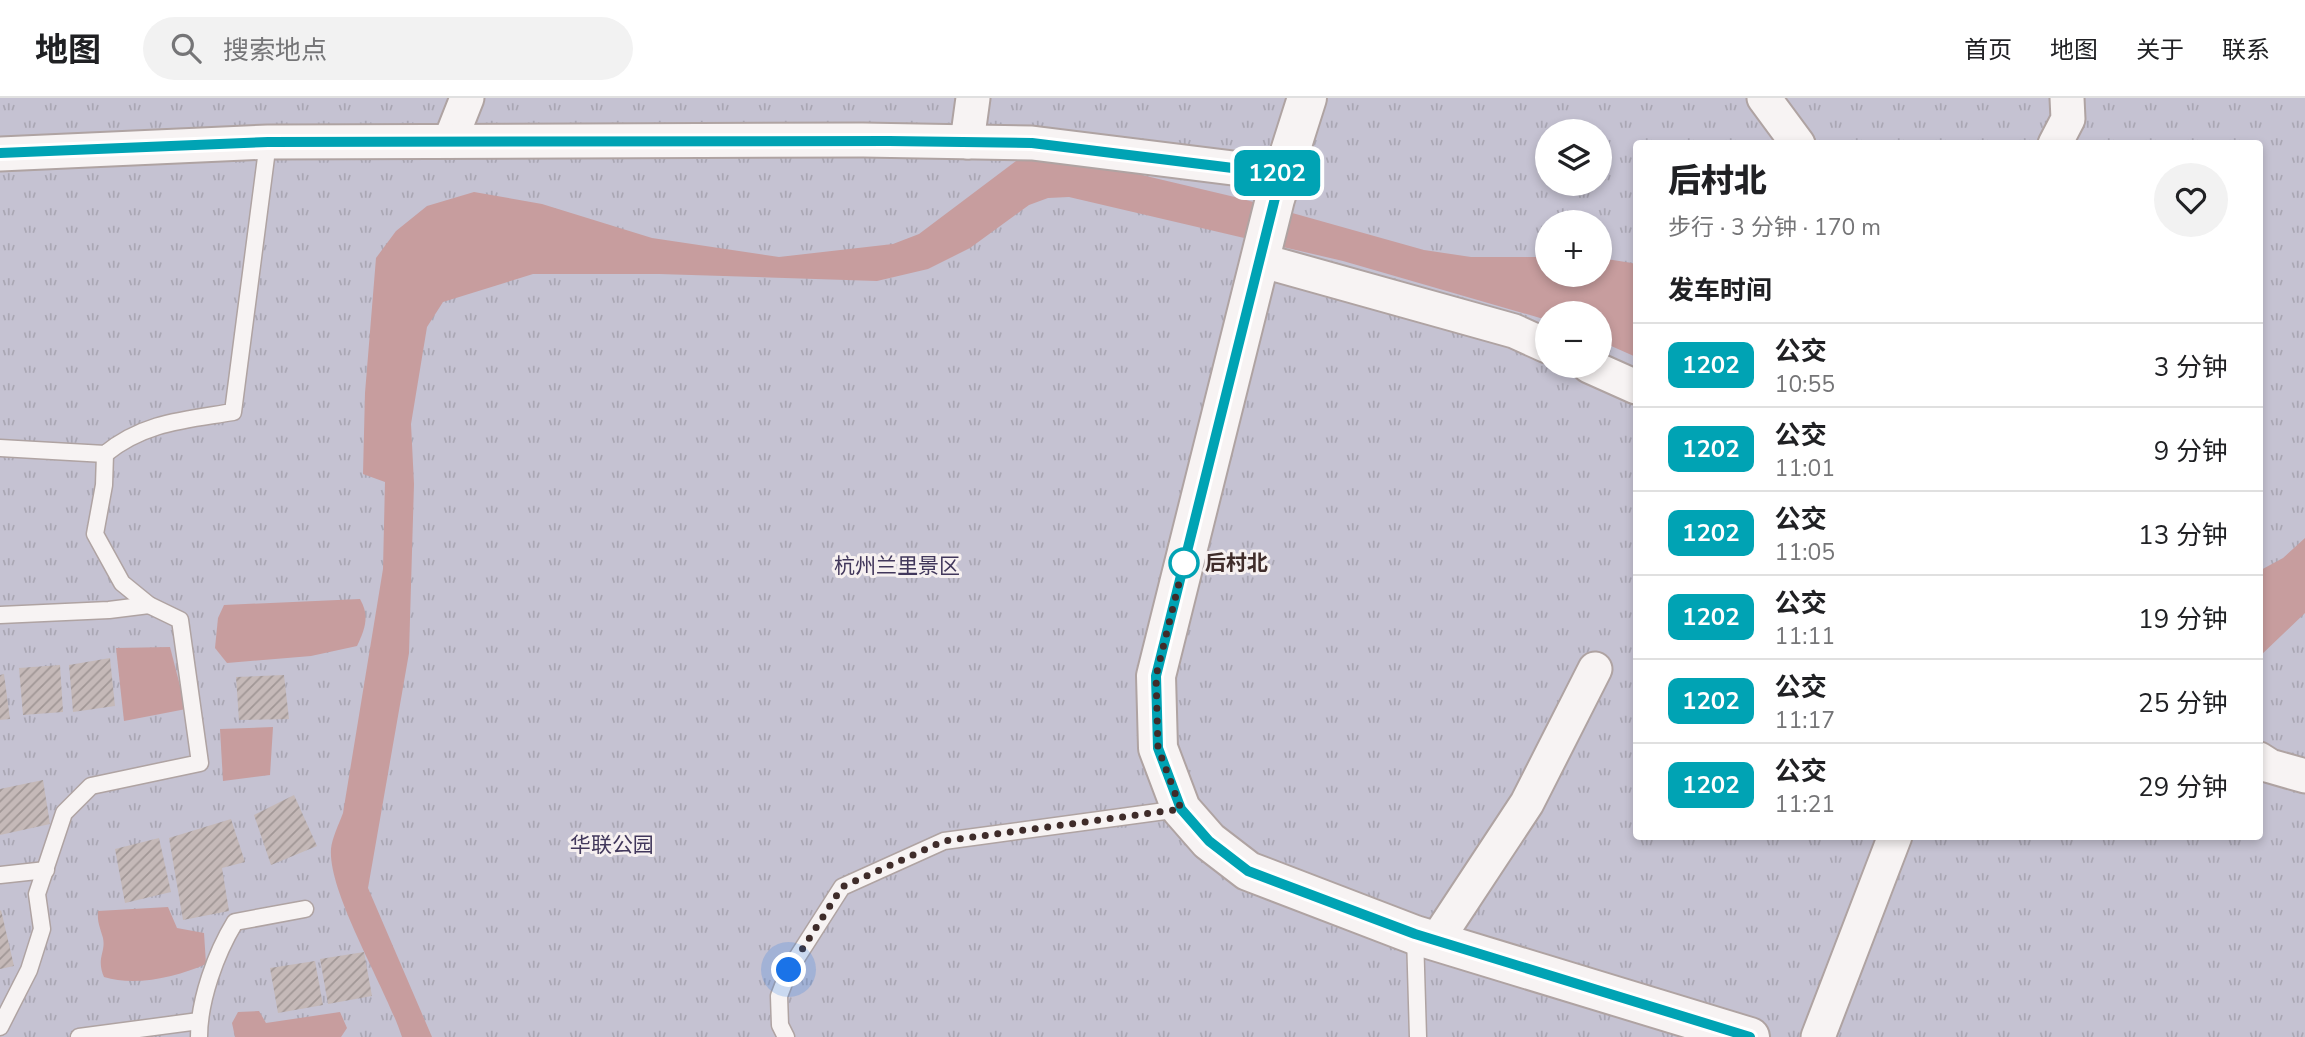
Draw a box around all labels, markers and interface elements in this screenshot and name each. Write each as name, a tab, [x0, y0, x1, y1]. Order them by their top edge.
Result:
search box	[143, 17, 633, 80]
text: 地图	[35, 28, 101, 73]
icon: search	[167, 29, 205, 67]
text: 搜索地点	[223, 33, 327, 68]
text: 首页	[1964, 34, 2012, 66]
text: 地图	[2050, 34, 2098, 66]
text: 关于	[2136, 34, 2184, 66]
text: 联系	[2222, 34, 2270, 66]
map controls	[1535, 119, 1612, 378]
button: layers	[1535, 119, 1612, 196]
line badge: 1202	[1228, 150, 1326, 196]
text: 1202	[1248, 157, 1306, 189]
text: 后村北	[1668, 159, 1767, 204]
button: heart	[2154, 163, 2228, 237]
button: +	[1535, 210, 1612, 287]
text: 步行 · 3 分钟 · 170 m	[1668, 212, 1881, 243]
text: 发车时间	[1668, 273, 1772, 308]
button: −	[1535, 301, 1612, 378]
text: 公交	[1775, 334, 1827, 369]
text: 1202	[1682, 349, 1740, 381]
text: 3 分钟	[2154, 350, 2228, 385]
text: 10:55	[1775, 369, 1835, 400]
text: 公交	[1775, 418, 1827, 453]
text: 1202	[1682, 433, 1740, 465]
text: 9 分钟	[2154, 434, 2228, 469]
text: 11:01	[1775, 453, 1835, 484]
text: 公交	[1775, 502, 1827, 537]
text: 1202	[1682, 517, 1740, 549]
text: 13 分钟	[2138, 518, 2228, 553]
text: 11:05	[1775, 537, 1835, 568]
marker: 后村北	[1169, 548, 1199, 578]
place label: 后村北	[1205, 549, 1268, 577]
park label: 杭州兰里景区	[834, 552, 960, 580]
text: 公交	[1775, 586, 1827, 621]
text: 1202	[1682, 601, 1740, 633]
text: 19 分钟	[2138, 602, 2228, 637]
text: 11:11	[1775, 621, 1835, 652]
text: 公交	[1775, 670, 1827, 705]
text: 1202	[1682, 685, 1740, 717]
text: 25 分钟	[2138, 686, 2228, 721]
text: 11:17	[1775, 705, 1835, 736]
text: 公交	[1775, 754, 1827, 789]
text: 1202	[1682, 769, 1740, 801]
text: 29 分钟	[2138, 770, 2228, 805]
text: 11:21	[1775, 789, 1835, 820]
park label: 华联公园	[570, 831, 654, 859]
your location	[771, 952, 806, 987]

